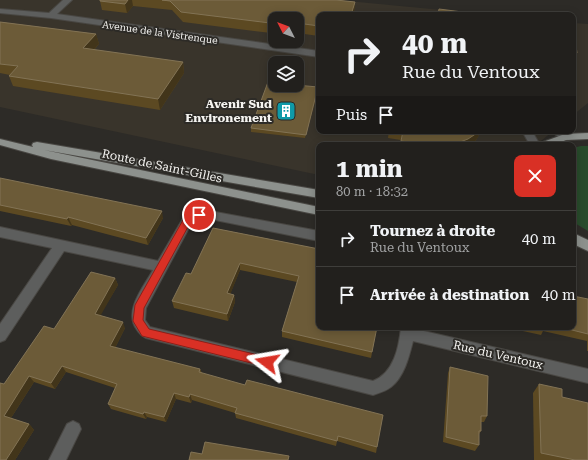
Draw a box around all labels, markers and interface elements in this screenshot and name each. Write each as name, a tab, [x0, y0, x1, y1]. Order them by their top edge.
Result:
north arrow	[268, 12, 304, 48]
map controls	[268, 12, 304, 92]
street label: Avenue de la Vistrenque	[101, 19, 219, 46]
text: 40 m	[402, 27, 467, 60]
icon: right	[336, 28, 388, 80]
button: layers	[268, 56, 304, 92]
text: Rue du Ventoux	[402, 61, 540, 82]
place label: Avenir Sud Environement	[185, 97, 272, 125]
building icon: Avenir Sud Environement	[275, 100, 297, 122]
icon: arrive	[375, 104, 397, 126]
text: Puis	[336, 106, 367, 124]
street label: Route de Saint-Gilles	[101, 146, 224, 186]
text: 1 min	[336, 155, 403, 183]
button: close	[514, 155, 556, 197]
text: 80 m · 18:32	[336, 184, 408, 199]
pin	[182, 198, 216, 232]
icon: arrive	[188, 204, 210, 226]
text: Tournez à droite	[370, 222, 495, 240]
icon: right	[336, 228, 358, 250]
text: 40 m	[522, 230, 556, 248]
text: Rue du Ventoux	[370, 240, 469, 255]
icon: arrive	[336, 284, 358, 306]
text: Arrivée à destination	[370, 286, 529, 304]
text: 40 m	[541, 286, 576, 304]
street label: Rue du Ventoux	[452, 338, 544, 372]
position arrow	[246, 341, 288, 383]

